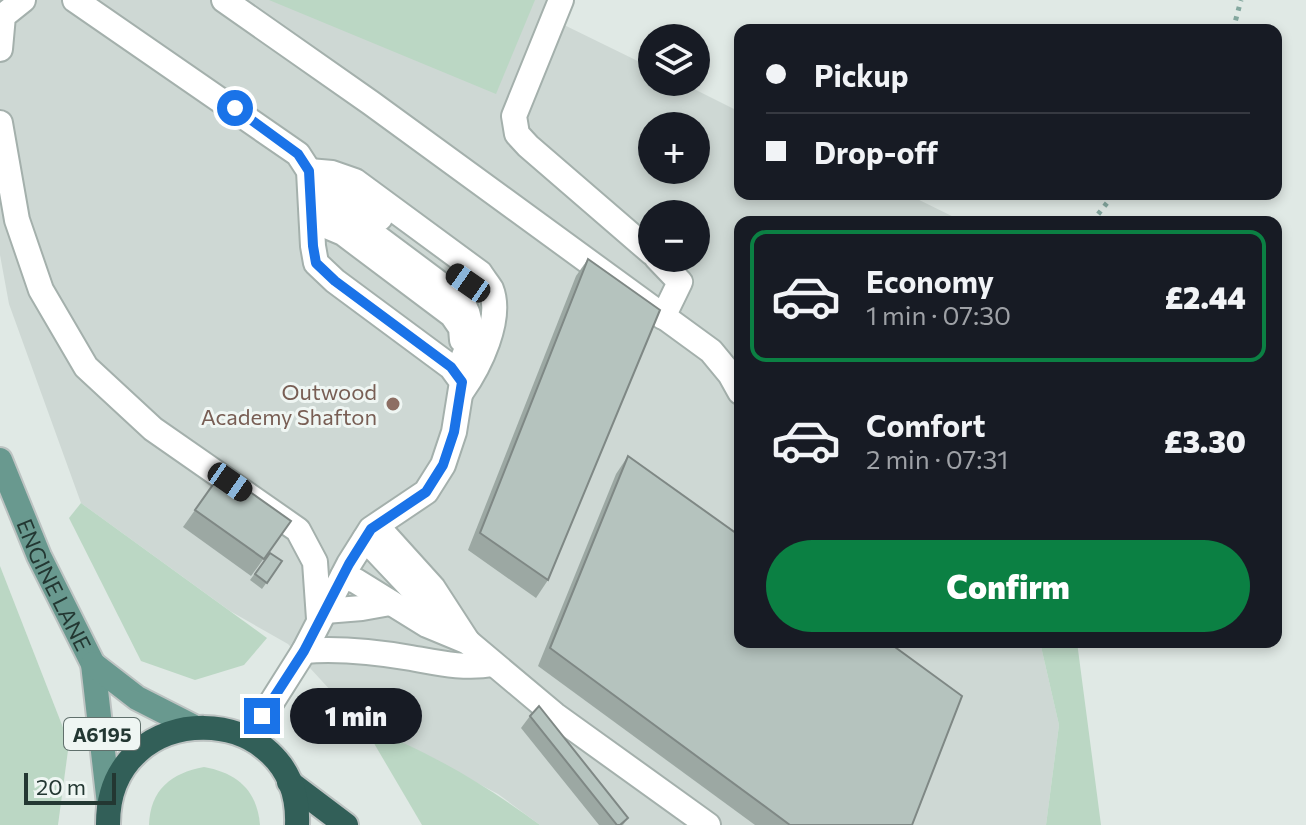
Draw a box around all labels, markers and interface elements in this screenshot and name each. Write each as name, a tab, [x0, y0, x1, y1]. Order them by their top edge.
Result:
map controls	[638, 24, 710, 272]
button: layers	[638, 24, 710, 96]
text: Pickup	[814, 56, 908, 93]
route start	[217, 90, 253, 126]
button: +	[638, 112, 710, 184]
text: Drop-off	[814, 133, 938, 170]
button: −	[638, 200, 710, 272]
car	[441, 259, 495, 307]
icon: car	[770, 260, 842, 332]
text: Economy	[866, 262, 994, 299]
text: £2.44	[1165, 278, 1246, 315]
text: 1 min · 07:30	[866, 299, 1011, 330]
place label: Outwood Academy Shafton	[201, 378, 377, 430]
marker: Outwood Academy Shafton	[384, 395, 402, 413]
icon: car	[770, 404, 842, 476]
text: Comfort	[866, 406, 985, 443]
text: £3.30	[1164, 422, 1246, 459]
text: 2 min · 07:31	[866, 443, 1008, 474]
car	[203, 458, 257, 506]
street label: ENGINE LANE	[12, 515, 98, 655]
button: Confirm	[766, 540, 1250, 632]
callout: 1 min	[290, 688, 422, 744]
route end	[244, 698, 280, 734]
text: 1 min	[325, 700, 387, 731]
road number: A6195	[64, 718, 140, 750]
scale bar	[24, 769, 116, 805]
text: 20 m	[36, 773, 86, 800]

